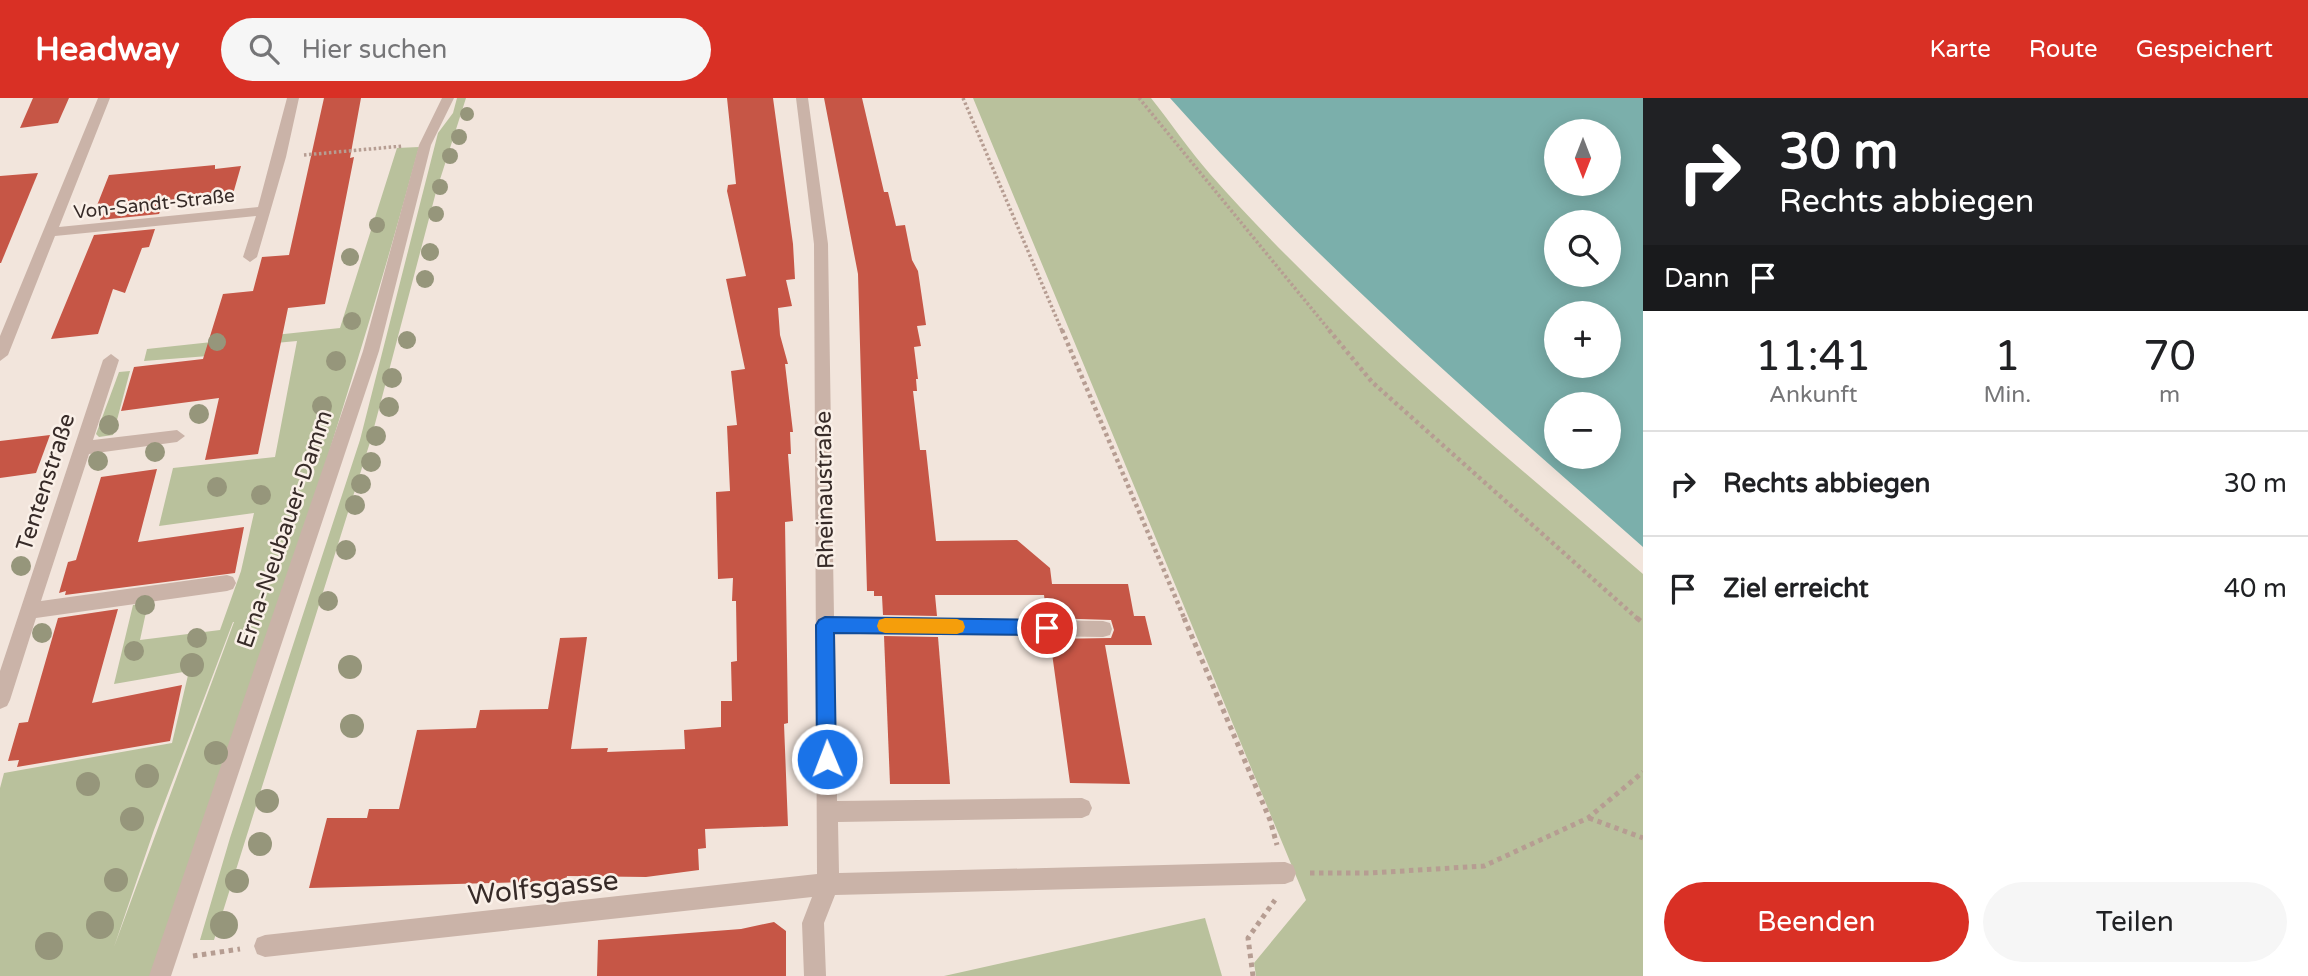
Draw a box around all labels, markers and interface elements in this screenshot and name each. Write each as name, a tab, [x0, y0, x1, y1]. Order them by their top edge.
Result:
search box	[221, 18, 711, 81]
text: Headway	[35, 30, 179, 69]
icon: search	[245, 30, 283, 68]
text: Hier suchen	[301, 34, 447, 65]
text: Karte	[1929, 35, 1991, 64]
text: Route	[2029, 35, 2098, 64]
text: Gespeichert	[2136, 35, 2273, 64]
north arrow	[1544, 119, 1620, 196]
map controls	[1544, 119, 1621, 469]
text: 30 m	[1779, 123, 1898, 182]
icon: right	[1664, 126, 1755, 217]
text: Rechts abbiegen	[1779, 183, 2034, 221]
street label: Von-Sandt-Straße	[72, 185, 236, 223]
button: search	[1544, 210, 1621, 287]
icon: arrive	[1744, 259, 1782, 297]
text: Dann	[1664, 263, 1730, 294]
button: +	[1544, 301, 1621, 378]
text: 11:41	[1755, 331, 1871, 382]
text: 1	[1994, 331, 2021, 382]
text: 70	[2143, 331, 2196, 382]
text: Ankunft	[1769, 381, 1858, 409]
text: Min.	[1983, 381, 2031, 409]
text: m	[2159, 381, 2180, 409]
button: −	[1544, 392, 1621, 469]
street label: Erna-Neubauer-Damm	[231, 407, 339, 652]
street label: Tentenstraße	[10, 410, 81, 555]
street label: Rheinaustraße	[810, 411, 840, 569]
icon: right	[1664, 465, 1702, 503]
text: Rechts abbiegen	[1723, 468, 1930, 499]
text: 30 m	[2224, 468, 2287, 499]
icon: arrive	[1664, 570, 1702, 608]
text: Ziel erreicht	[1723, 573, 1869, 604]
text: 40 m	[2224, 573, 2287, 604]
pin	[1017, 598, 1077, 658]
icon: arrive	[1028, 609, 1066, 647]
position arrow	[790, 722, 864, 796]
street label: Wolfsgasse	[466, 863, 620, 913]
button: Beenden	[1664, 882, 1969, 962]
button: Teilen	[1983, 882, 2287, 962]

